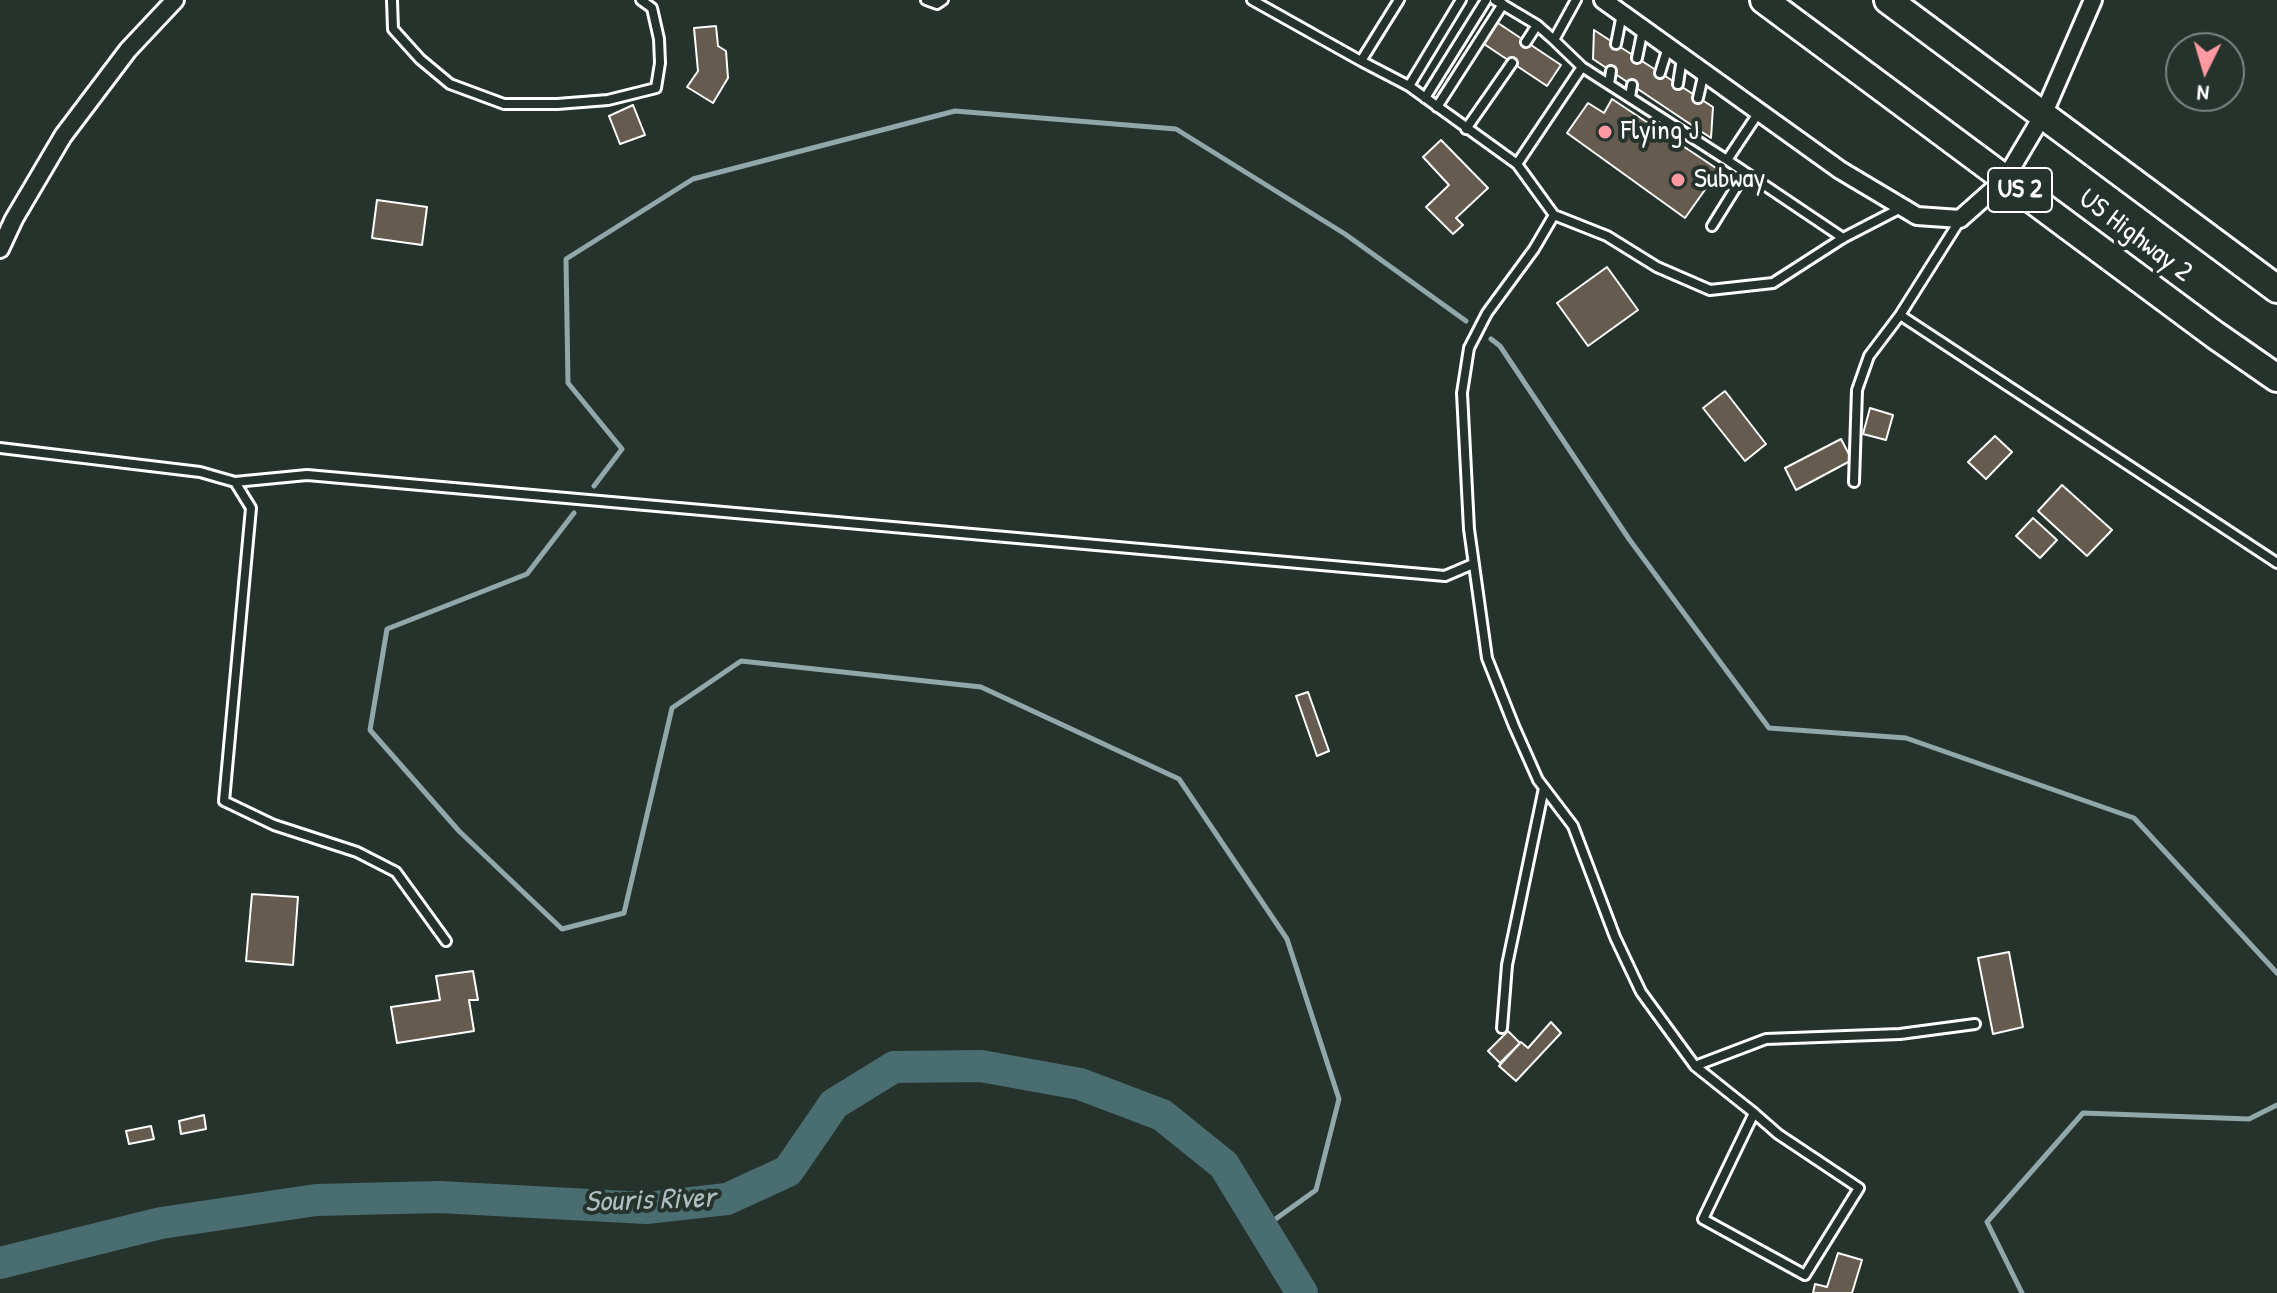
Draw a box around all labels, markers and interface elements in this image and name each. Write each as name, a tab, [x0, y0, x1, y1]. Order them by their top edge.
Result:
north arrow	[2165, 32, 2245, 112]
text: N	[2196, 78, 2210, 109]
place label: Flying J	[1621, 115, 1699, 149]
marker: Flying J	[1596, 123, 1614, 141]
place label: Subway	[1694, 163, 1765, 197]
road number: US 2	[1988, 168, 2052, 212]
marker: Subway	[1669, 171, 1687, 189]
street label: US Highway 2	[2072, 182, 2198, 290]
water label: Souris River	[584, 1181, 716, 1221]

